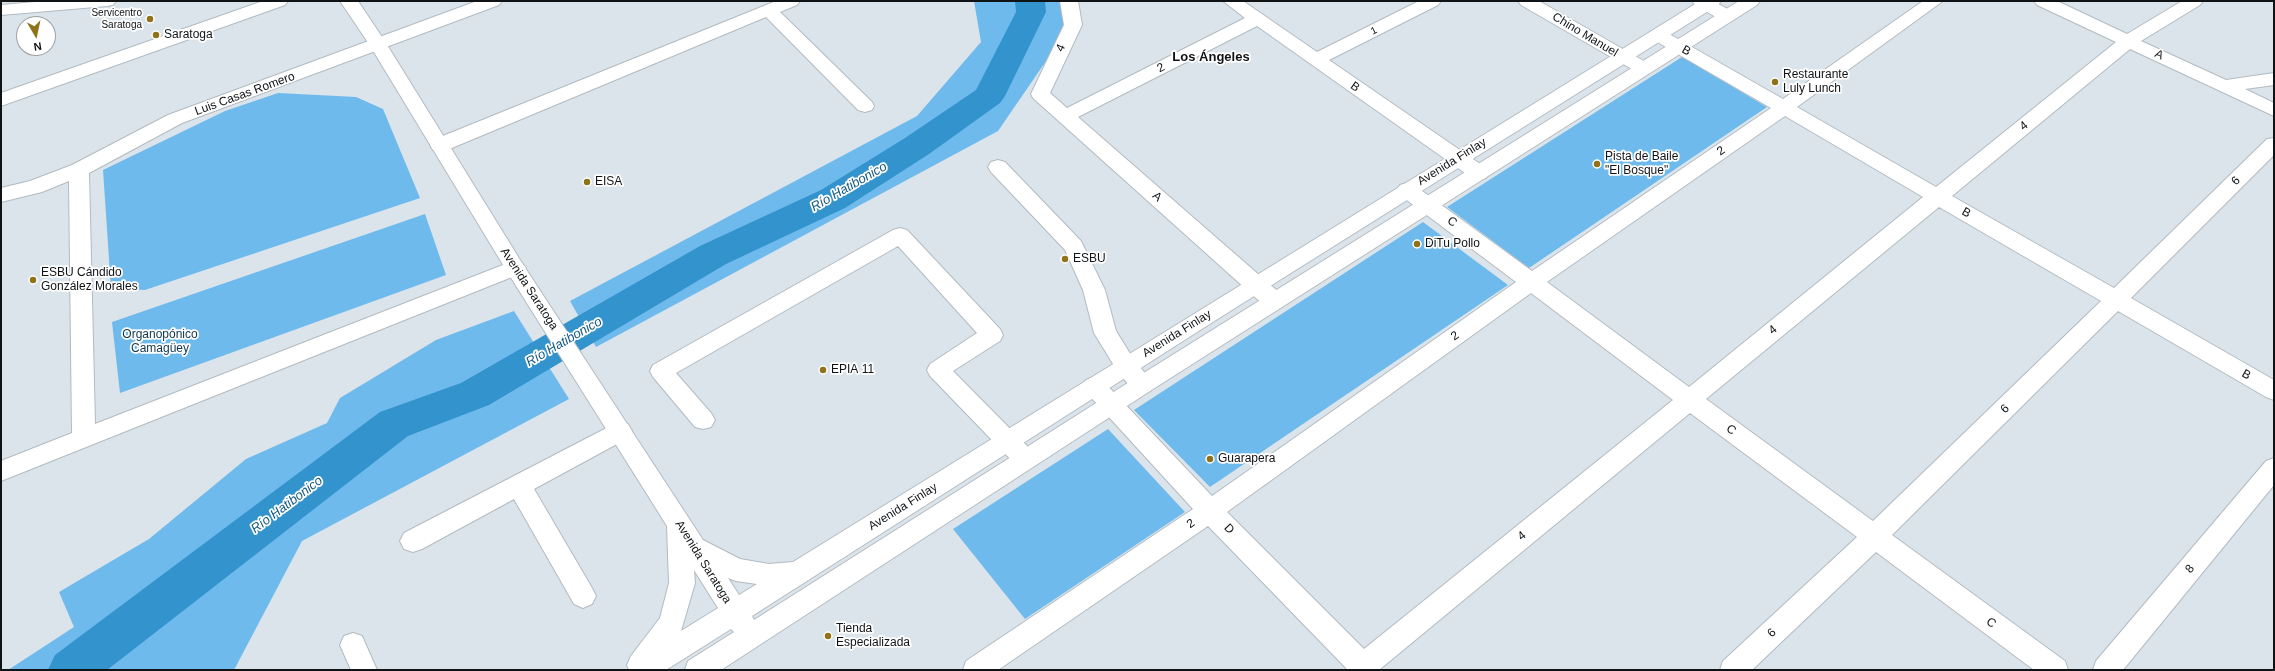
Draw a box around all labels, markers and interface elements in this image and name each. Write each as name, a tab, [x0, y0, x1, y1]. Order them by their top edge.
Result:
place label: Servicentro Saratoga	[91, 7, 142, 30]
street label: Chino Manuel	[1550, 10, 1620, 60]
marker: Servicentro Saratoga	[145, 14, 155, 24]
north arrow	[16, 16, 56, 56]
street label: 1	[1369, 24, 1379, 38]
place label: Saratoga	[164, 28, 213, 42]
marker: Saratoga	[151, 30, 161, 40]
text: N	[33, 40, 43, 53]
street label: 4	[1053, 42, 1069, 54]
street label: B	[1679, 43, 1693, 59]
street label: A	[2152, 47, 2166, 63]
district label: Los Ángeles	[1172, 49, 1250, 65]
street label: 2	[1155, 60, 1167, 76]
place label: Restaurante Luly Lunch	[1783, 68, 1848, 96]
street label: Luis Casas Romero	[193, 69, 297, 119]
marker: Restaurante Luly Lunch	[1770, 77, 1780, 87]
street label: B	[1348, 79, 1362, 95]
street label: 4	[2017, 118, 2031, 134]
street label: Avenida Finlay	[1415, 135, 1489, 189]
street label: 2	[1714, 143, 1728, 159]
place label: Pista de Baile "El Bosque"	[1605, 150, 1678, 178]
water label: Río Hatibonico	[808, 159, 890, 215]
marker: Pista de Baile "El Bosque"	[1592, 159, 1602, 169]
street label: 6	[2229, 174, 2243, 188]
place label: EISA	[595, 175, 622, 189]
marker: EISA	[582, 177, 592, 187]
street label: A	[1149, 189, 1165, 205]
street label: B	[1959, 205, 1973, 221]
street label: C	[1444, 214, 1460, 230]
place label: DiTu Pollo	[1425, 237, 1480, 251]
marker: DiTu Pollo	[1412, 239, 1422, 249]
street label: Avenida Saratoga	[497, 245, 561, 333]
place label: ESBU	[1073, 252, 1106, 266]
marker: ESBU	[1060, 254, 1070, 264]
place label: ESBU Cándido González Morales	[41, 266, 138, 294]
marker: ESBU Cándido González Morales	[28, 275, 38, 285]
street label: Avenida Finlay	[1140, 307, 1214, 361]
water label: Río Hatibonico	[523, 314, 605, 370]
street label: 4	[1766, 322, 1780, 338]
park label: Organopónico Camagüey	[122, 328, 198, 356]
street label: 2	[1448, 328, 1462, 344]
place label: EPIA 11	[831, 363, 874, 377]
marker: EPIA 11	[818, 365, 828, 375]
street label: B	[2239, 367, 2253, 383]
street label: 6	[1998, 402, 2012, 416]
street label: C	[1723, 422, 1739, 438]
place label: Guarapera	[1218, 452, 1275, 466]
marker: Guarapera	[1205, 454, 1215, 464]
water label: Río Hatibonico	[248, 473, 326, 537]
street label: Avenida Finlay	[866, 480, 940, 534]
street label: 2	[1184, 516, 1198, 532]
street label: Avenida Saratoga	[672, 518, 734, 606]
street label: D	[1221, 521, 1237, 537]
street label: 4	[1515, 528, 1529, 544]
street label: 8	[2182, 562, 2198, 576]
street label: C	[1983, 615, 1999, 631]
place label: Tienda Especializada	[836, 622, 910, 650]
street label: 6	[1765, 625, 1779, 641]
marker: Tienda Especializada	[823, 631, 833, 641]

